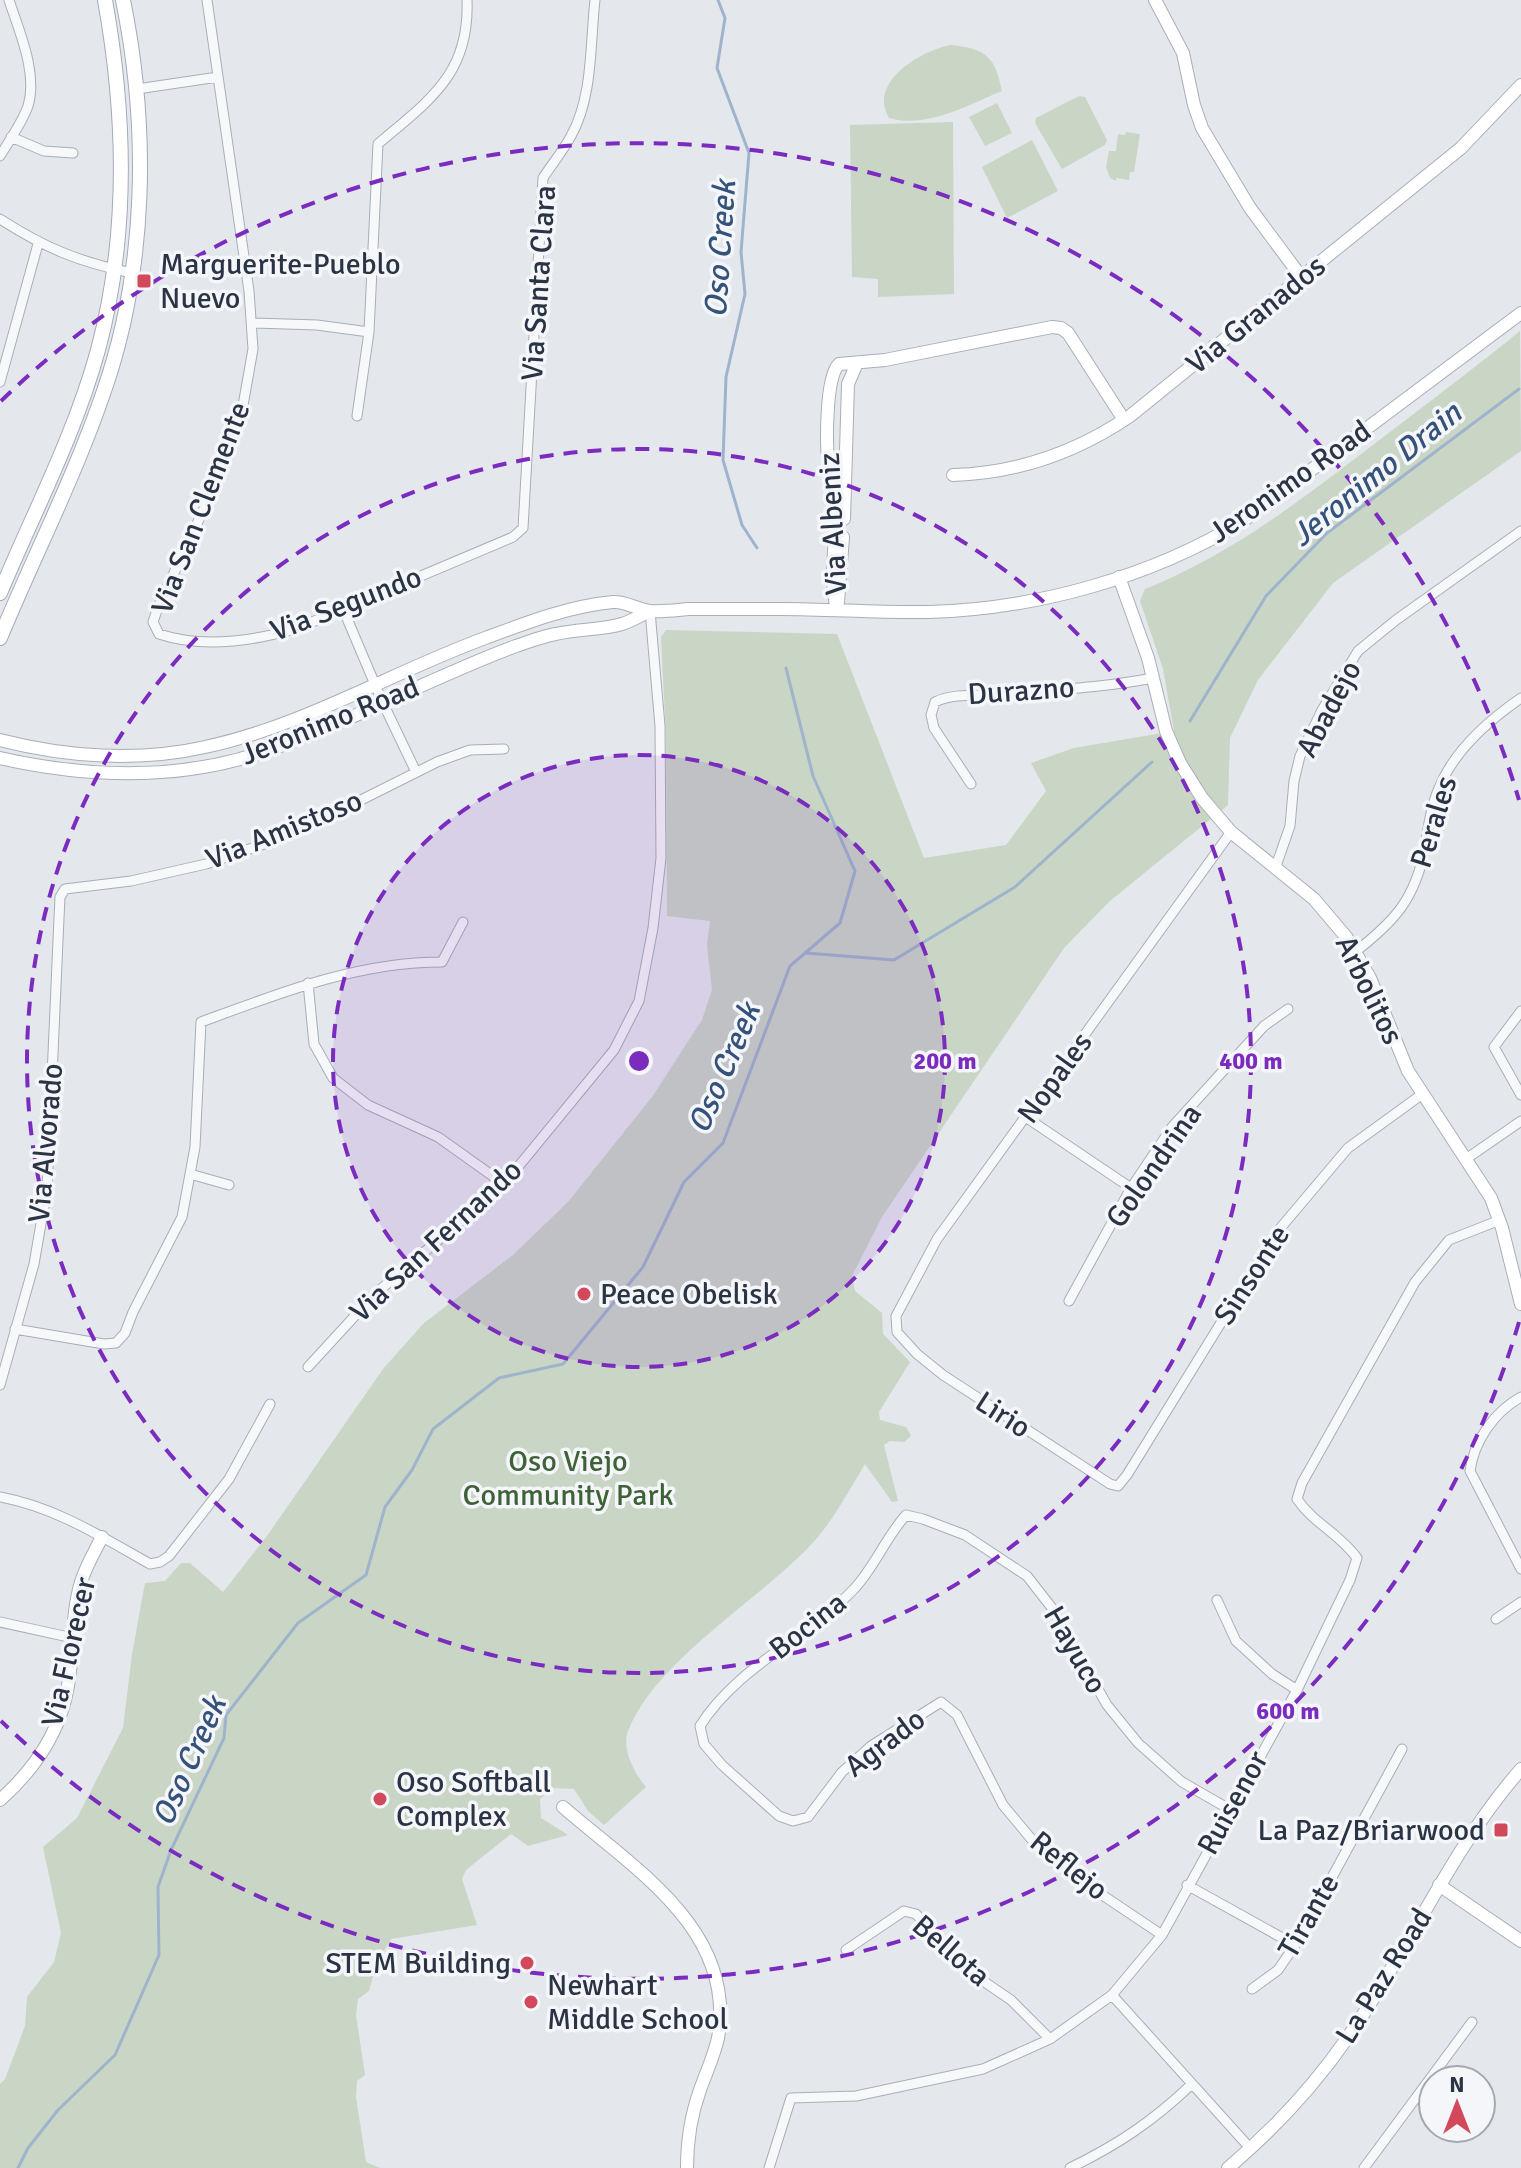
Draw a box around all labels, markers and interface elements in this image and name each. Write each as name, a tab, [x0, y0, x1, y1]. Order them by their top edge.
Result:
water label: Oso Creek	[696, 176, 744, 319]
street label: Via Santa Clara	[514, 184, 564, 382]
place label: Marguerite-Pueblo Nuevo	[160, 246, 401, 317]
street label: Via Granados	[1179, 248, 1333, 382]
marker: Marguerite-Pueblo Nuevo	[135, 272, 153, 290]
water label: Jeronimo Drain	[1283, 392, 1470, 555]
street label: Via San Clemente	[144, 397, 258, 619]
street label: Jeronimo Road	[1202, 413, 1378, 551]
street label: Via Albeniz	[811, 452, 855, 596]
street label: Via Segundo	[265, 558, 427, 650]
street label: Abadejo	[1288, 654, 1370, 764]
street label: Jeronimo Road	[235, 668, 425, 774]
street label: Durazno	[966, 669, 1076, 713]
street label: Perales	[1403, 772, 1465, 872]
street label: Via Amistoso	[200, 782, 368, 878]
street label: Arbolitos	[1327, 930, 1411, 1050]
water label: Oso Creek	[679, 994, 770, 1139]
street label: Nopales	[1010, 1025, 1100, 1131]
text: 200 m	[913, 1046, 977, 1076]
text: 400 m	[1219, 1046, 1283, 1076]
centre of rings	[625, 1047, 653, 1075]
street label: Via Alvorado	[21, 1062, 71, 1224]
street label: Golondrina	[1098, 1097, 1210, 1235]
street label: Via San Fernando	[342, 1152, 530, 1330]
street label: Sinsonte	[1206, 1218, 1298, 1332]
place label: Peace Obelisk	[600, 1276, 777, 1313]
marker: Peace Obelisk	[575, 1285, 593, 1303]
street label: Lirio	[968, 1384, 1038, 1446]
park label: Oso Viejo Community Park	[463, 1443, 673, 1514]
street label: Via Florecer	[34, 1574, 104, 1730]
street label: Bocina	[762, 1584, 854, 1668]
street label: Hayuco	[1035, 1600, 1115, 1700]
water label: Oso Creek	[143, 1688, 236, 1832]
text: 600 m	[1256, 1696, 1320, 1726]
street label: Agrado	[837, 1701, 933, 1785]
street label: Ruisenor	[1189, 1745, 1277, 1861]
place label: Oso Softball Complex	[396, 1764, 551, 1835]
marker: Oso Softball Complex	[371, 1790, 389, 1808]
place label: La Paz/Briarwood	[1258, 1812, 1485, 1849]
marker: La Paz/Briarwood	[1492, 1821, 1510, 1839]
street label: Reflejo	[1022, 1823, 1116, 1909]
street label: Tirante	[1270, 1868, 1348, 1964]
street label: La Paz Road	[1328, 1901, 1440, 2051]
street label: Bellota	[904, 1907, 998, 1995]
place label: STEM Building	[325, 1945, 511, 1982]
marker: STEM Building	[518, 1954, 536, 1972]
place label: Newhart Middle School	[547, 1967, 728, 2038]
marker: Newhart Middle School	[522, 1993, 540, 2011]
north arrow	[1417, 2064, 1497, 2144]
text: N	[1449, 2071, 1465, 2098]

